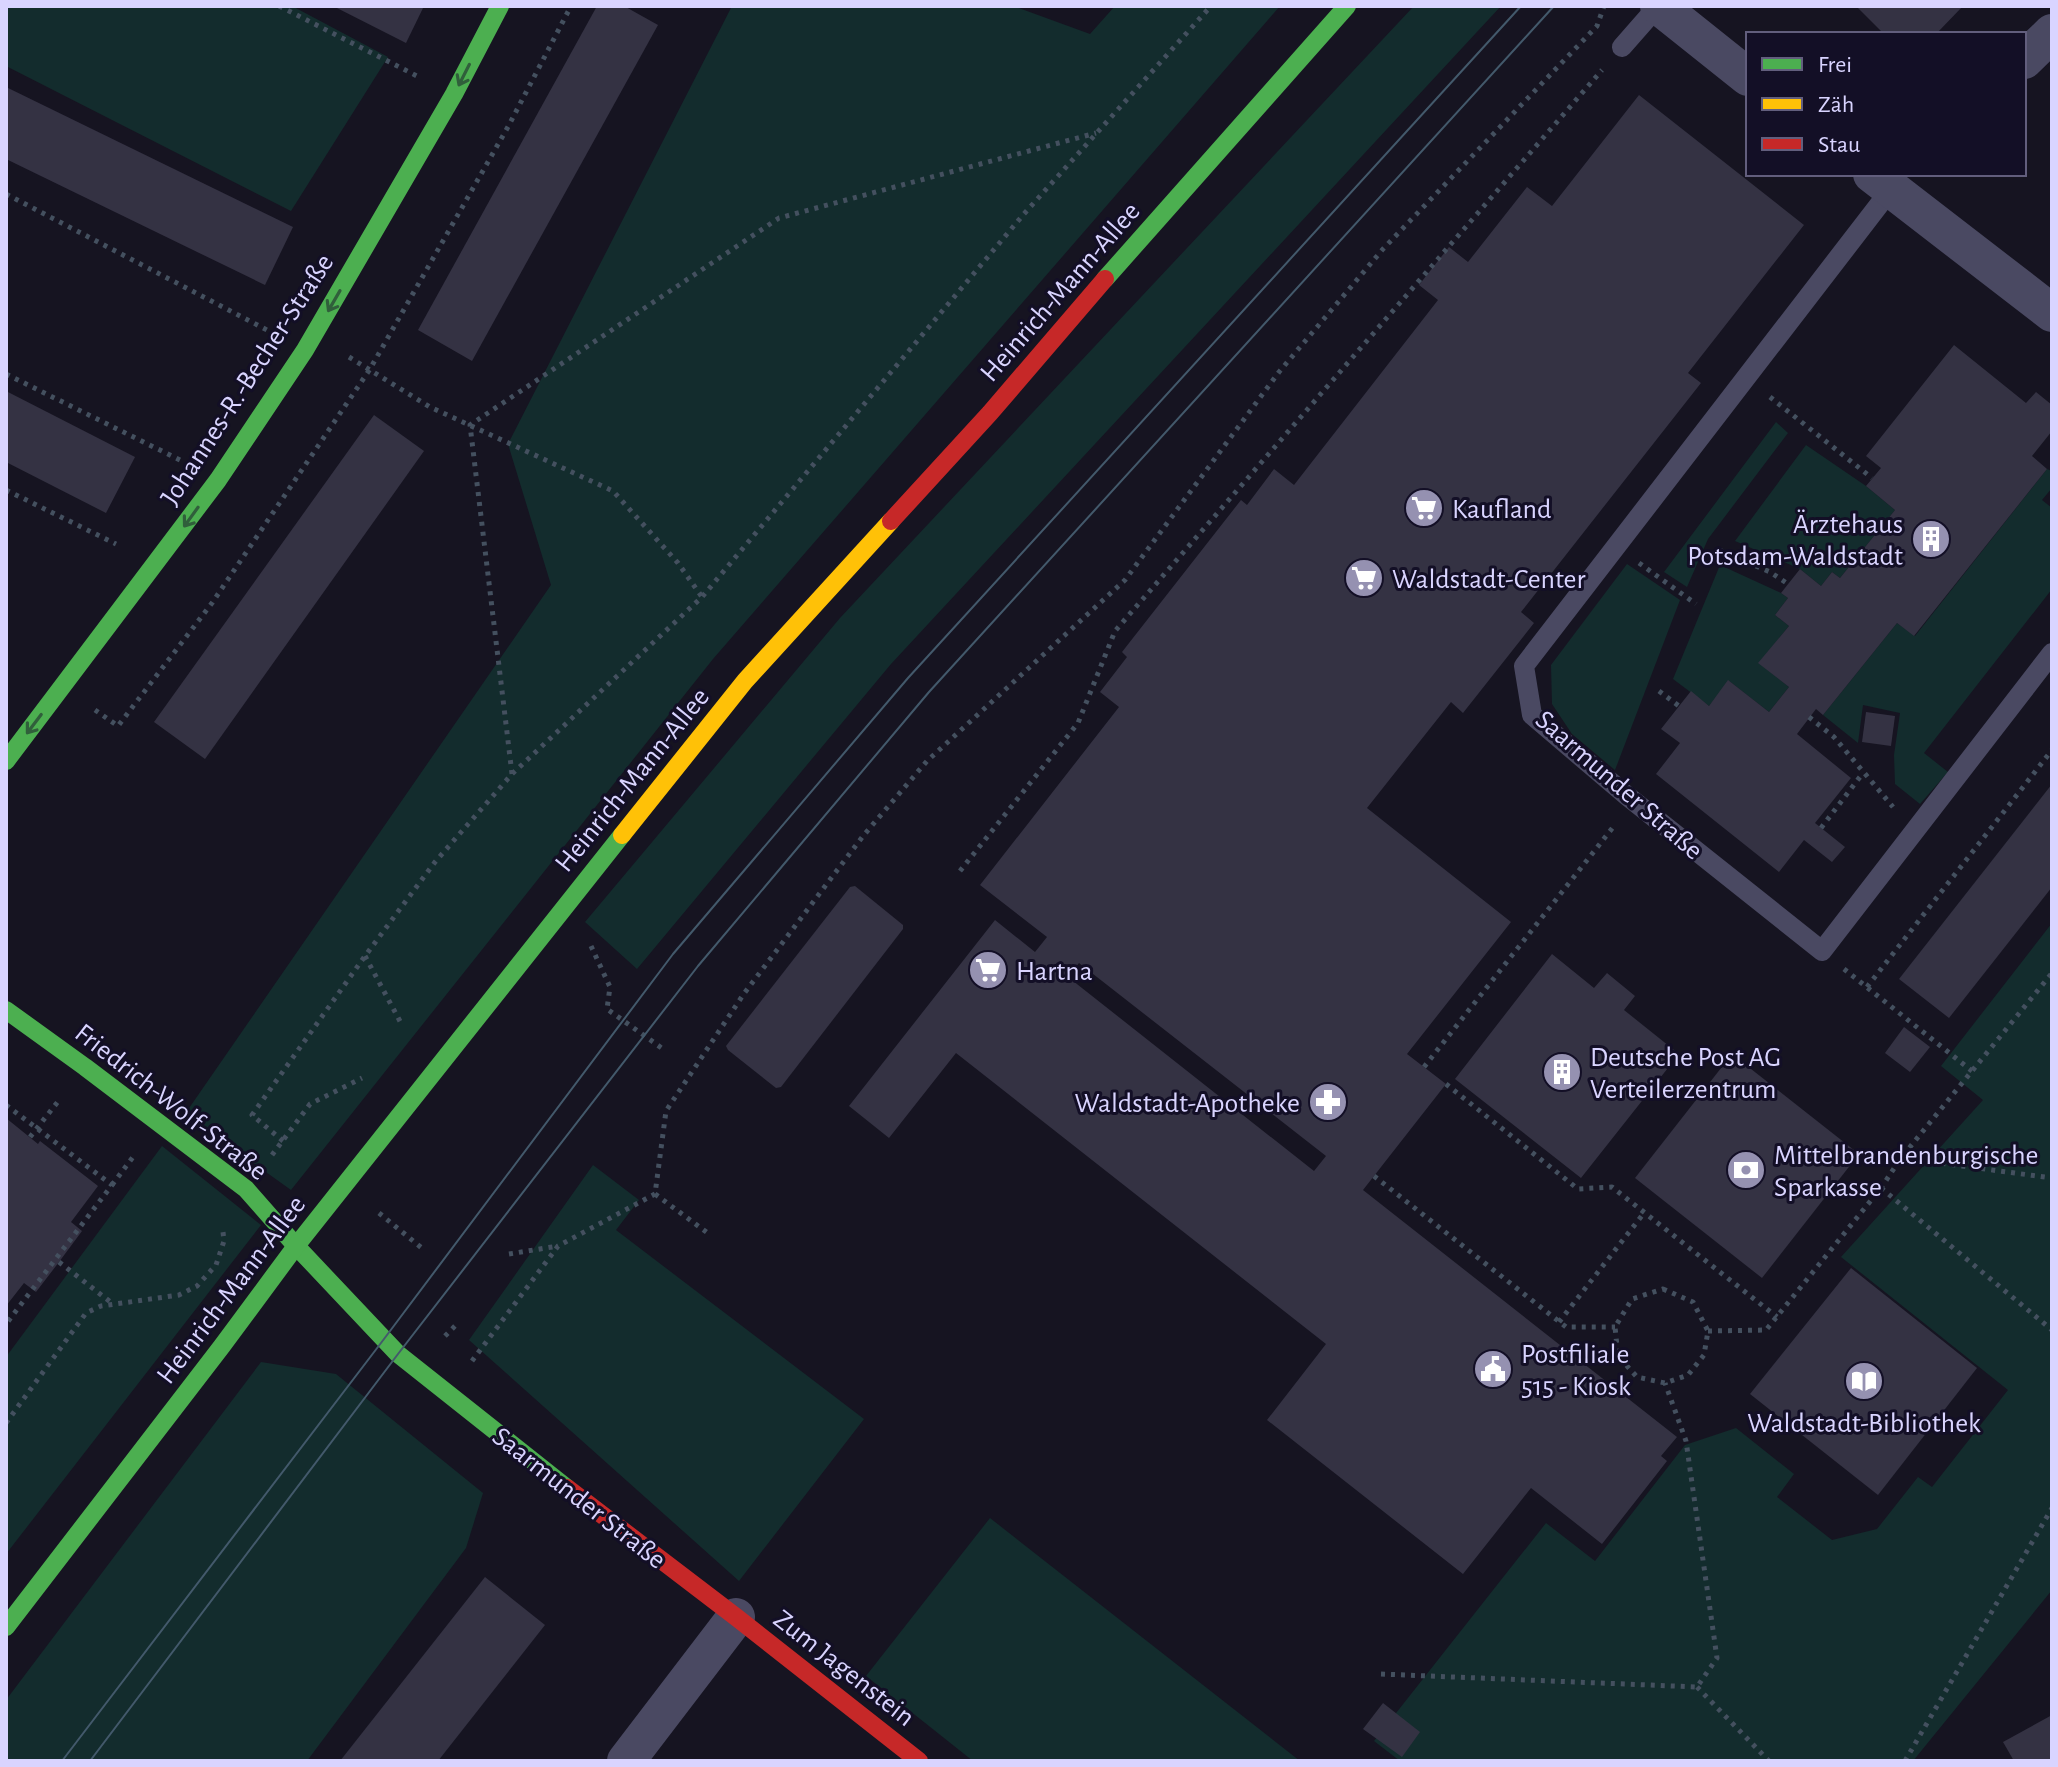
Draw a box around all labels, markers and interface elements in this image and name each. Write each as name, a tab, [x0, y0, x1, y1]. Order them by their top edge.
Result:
legend	[1746, 32, 2026, 176]
text: Frei	[1818, 53, 1852, 77]
one-way arrow	[455, 63, 471, 87]
text: Zäh	[1818, 93, 1854, 117]
text: Stau	[1818, 133, 1860, 157]
street label: Heinrich-Mann-Allee	[975, 197, 1146, 387]
street label: Johannes-R.-Becher-Straße	[156, 249, 339, 511]
one-way arrow	[326, 289, 342, 312]
supermarket icon: Kaufland	[1403, 487, 1445, 529]
place label: Kaufland	[1452, 496, 1552, 524]
one-way arrow	[182, 506, 199, 527]
place label: Ärztehaus Potsdam-Waldstadt	[1687, 509, 1903, 571]
building icon: Ärztehaus Potsdam-Waldstadt	[1910, 518, 1952, 560]
supermarket icon: Waldstadt-Center	[1343, 557, 1385, 599]
place label: Waldstadt-Center	[1392, 566, 1586, 594]
street label: Heinrich-Mann-Allee	[550, 683, 715, 877]
street label: Saarmunder Straße	[1530, 706, 1708, 865]
one-way arrow	[25, 713, 42, 735]
supermarket icon: Hartna	[967, 949, 1009, 991]
place label: Hartna	[1016, 958, 1093, 986]
street label: Friedrich-Wolf-Straße	[69, 1019, 272, 1186]
place label: Deutsche Post AG Verteilerzentrum	[1590, 1044, 1781, 1104]
building icon: Deutsche Post AG Verteilerzentrum	[1541, 1051, 1583, 1093]
pharmacy icon: Waldstadt-Apotheke	[1307, 1081, 1349, 1123]
place label: Waldstadt-Apotheke	[1074, 1090, 1300, 1118]
place label: Mittelbrandenburgische Sparkasse	[1774, 1142, 2038, 1202]
bank icon: Mittelbrandenburgische Sparkasse	[1725, 1149, 1767, 1191]
street label: Heinrich-Mann-Allee	[152, 1191, 311, 1389]
place label: Postfiliale 515 - Kiosk	[1521, 1341, 1631, 1401]
public building icon: Postfiliale 515 - Kiosk	[1472, 1348, 1514, 1390]
library icon: Waldstadt-Bibliothek	[1843, 1360, 1885, 1402]
place label: Waldstadt-Bibliothek	[1747, 1410, 1981, 1438]
street label: Saarmunder Straße	[487, 1422, 671, 1575]
street label: Zum Jagenstein	[768, 1605, 920, 1732]

